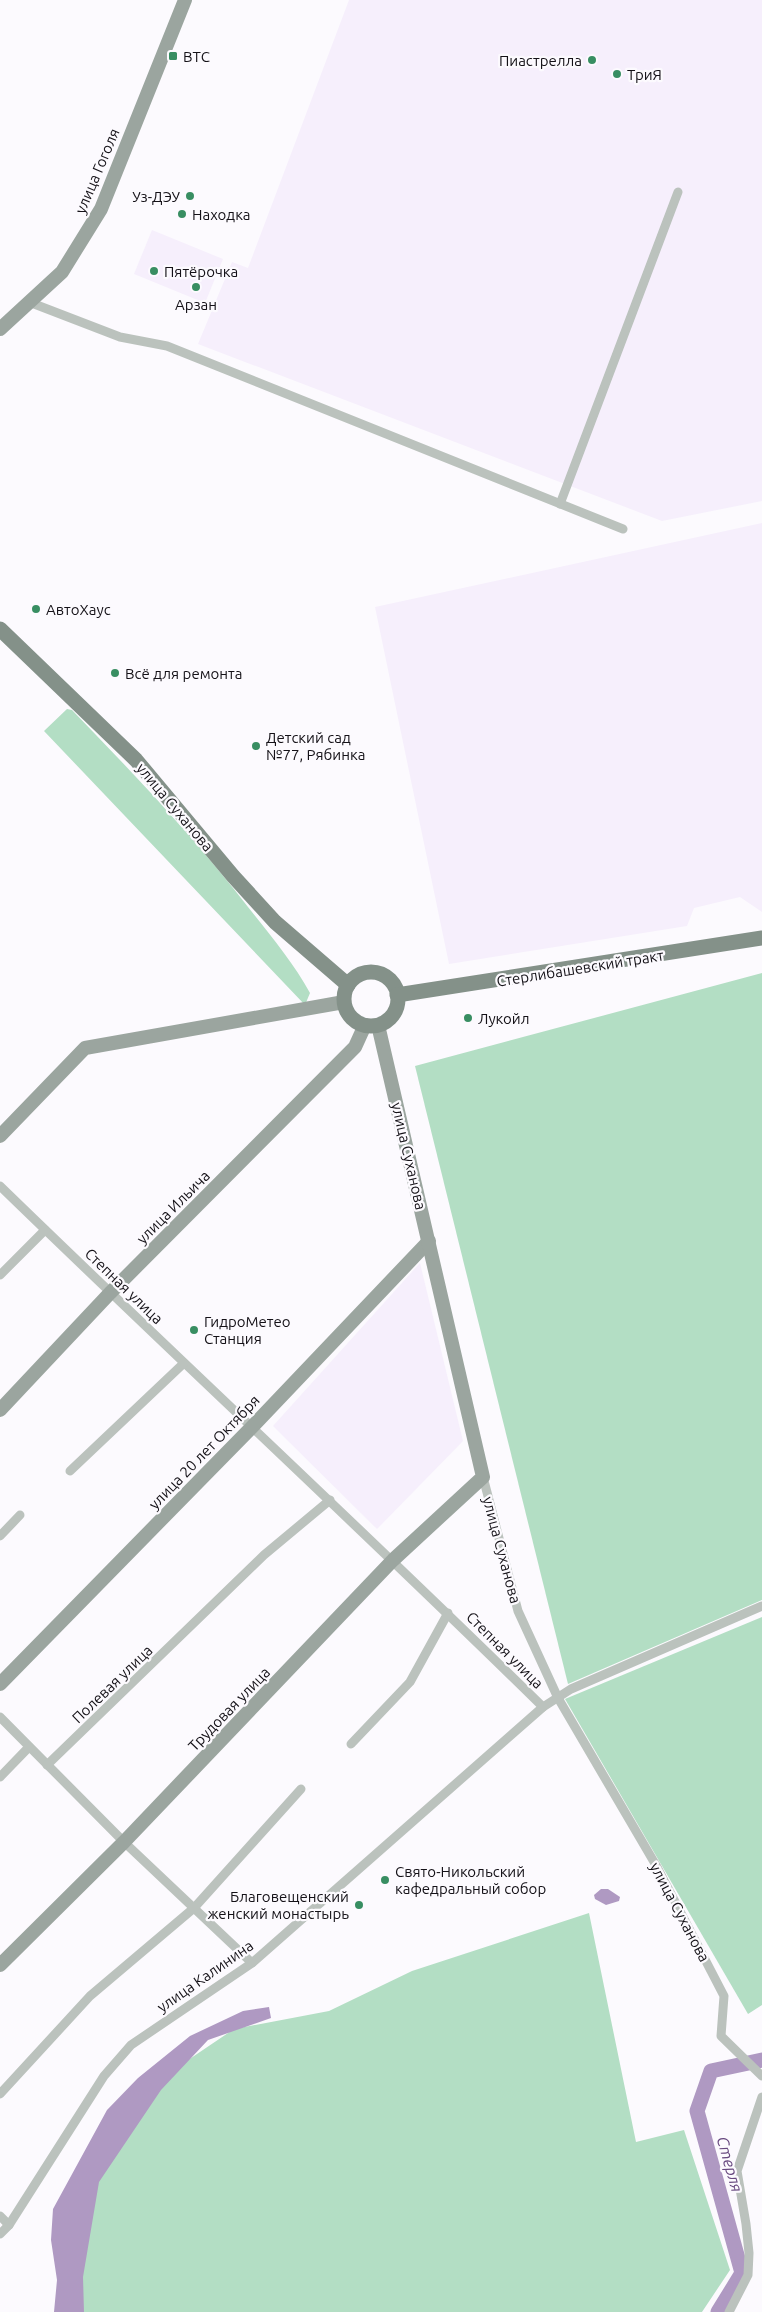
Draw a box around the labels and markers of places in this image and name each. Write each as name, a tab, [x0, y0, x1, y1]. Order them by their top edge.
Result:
place label: ВТС	[183, 48, 210, 65]
marker: ВТС	[167, 50, 179, 62]
place label: Пиастрелла	[499, 52, 582, 69]
marker: Пиастрелла	[586, 54, 598, 66]
place label: ТриЯ	[627, 66, 662, 83]
marker: ТриЯ	[611, 68, 623, 80]
place label: Уз-ДЭУ	[132, 188, 181, 205]
marker: Уз-ДЭУ	[184, 190, 196, 202]
place label: Находка	[192, 206, 251, 223]
marker: Находка	[176, 208, 188, 220]
place label: Пятёрочка	[164, 263, 238, 280]
marker: Пятёрочка	[148, 265, 160, 277]
marker: Арзан	[190, 281, 202, 293]
place label: Арзан	[175, 296, 217, 313]
place label: АвтоХаус	[46, 601, 111, 618]
marker: АвтоХаус	[30, 603, 42, 615]
place label: Всё для ремонта	[125, 665, 242, 682]
marker: Всё для ремонта	[109, 667, 121, 679]
place label: Детский сад №77, Рябинка	[266, 729, 365, 763]
marker: Детский сад №77, Рябинка	[250, 740, 262, 752]
place label: Лукойл	[478, 1010, 529, 1027]
marker: Лукойл	[462, 1012, 474, 1024]
place label: ГидроМетео Станция	[204, 1313, 291, 1347]
marker: ГидроМетео Станция	[188, 1324, 200, 1336]
place label: Свято-Никольский кафедральный собор	[395, 1863, 546, 1897]
marker: Свято-Никольский кафедральный собор	[379, 1874, 391, 1886]
place label: Благовещенский женский монастырь	[207, 1888, 349, 1922]
marker: Благовещенский женский монастырь	[353, 1899, 365, 1911]

